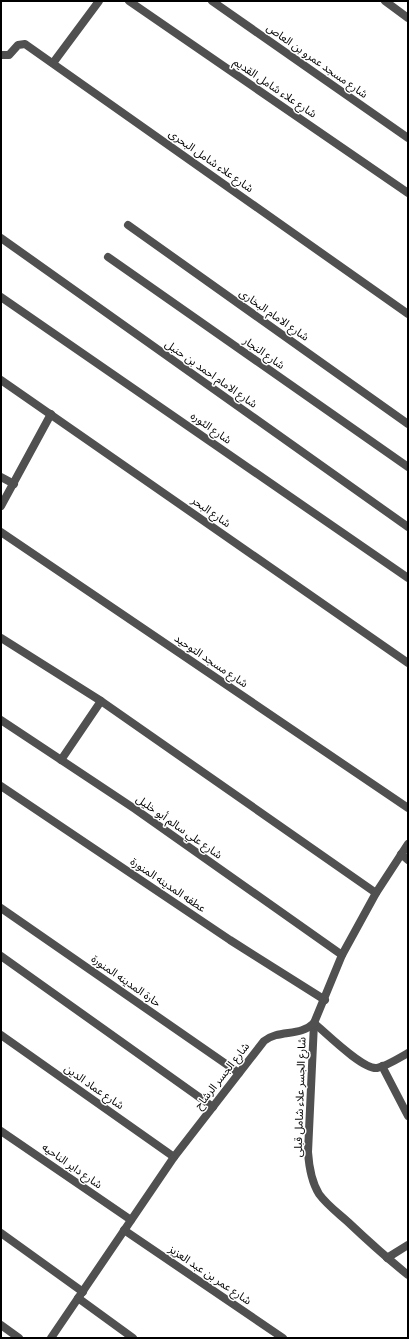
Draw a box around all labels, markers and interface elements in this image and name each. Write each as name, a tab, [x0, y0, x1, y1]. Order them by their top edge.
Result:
street label: شارع مسجد عمرو بن العاص	[263, 21, 370, 102]
street label: شارع علاء شامل القديم	[230, 55, 319, 123]
street label: شارع علاء شامل البحرى	[166, 127, 256, 196]
street label: شارع الامام البخارى	[236, 286, 311, 345]
street label: شارع النجار	[239, 333, 287, 373]
street label: شارع الامام احمد بن حنبل	[162, 337, 260, 412]
street label: شارع الثوره	[188, 409, 234, 448]
street label: شارع البحر	[188, 493, 233, 531]
street label: شارع مسجد التوحيد	[171, 632, 250, 691]
street label: شارع علي سالم أبو خليل	[132, 792, 225, 864]
street label: عطفه المدينه المنورة	[128, 855, 209, 915]
street label: حارة المدينه المنورة	[89, 952, 164, 1010]
street label: شارع الجسر علاء شامل قبلى	[291, 1036, 310, 1157]
street label: شارع الجسر الرشاح	[192, 1040, 253, 1113]
street label: شارع عماد الدين	[61, 1062, 126, 1113]
street label: شارع داير الناحيه	[39, 1140, 105, 1193]
street label: شارع عمر بن عبد العزيز	[165, 1242, 254, 1308]

